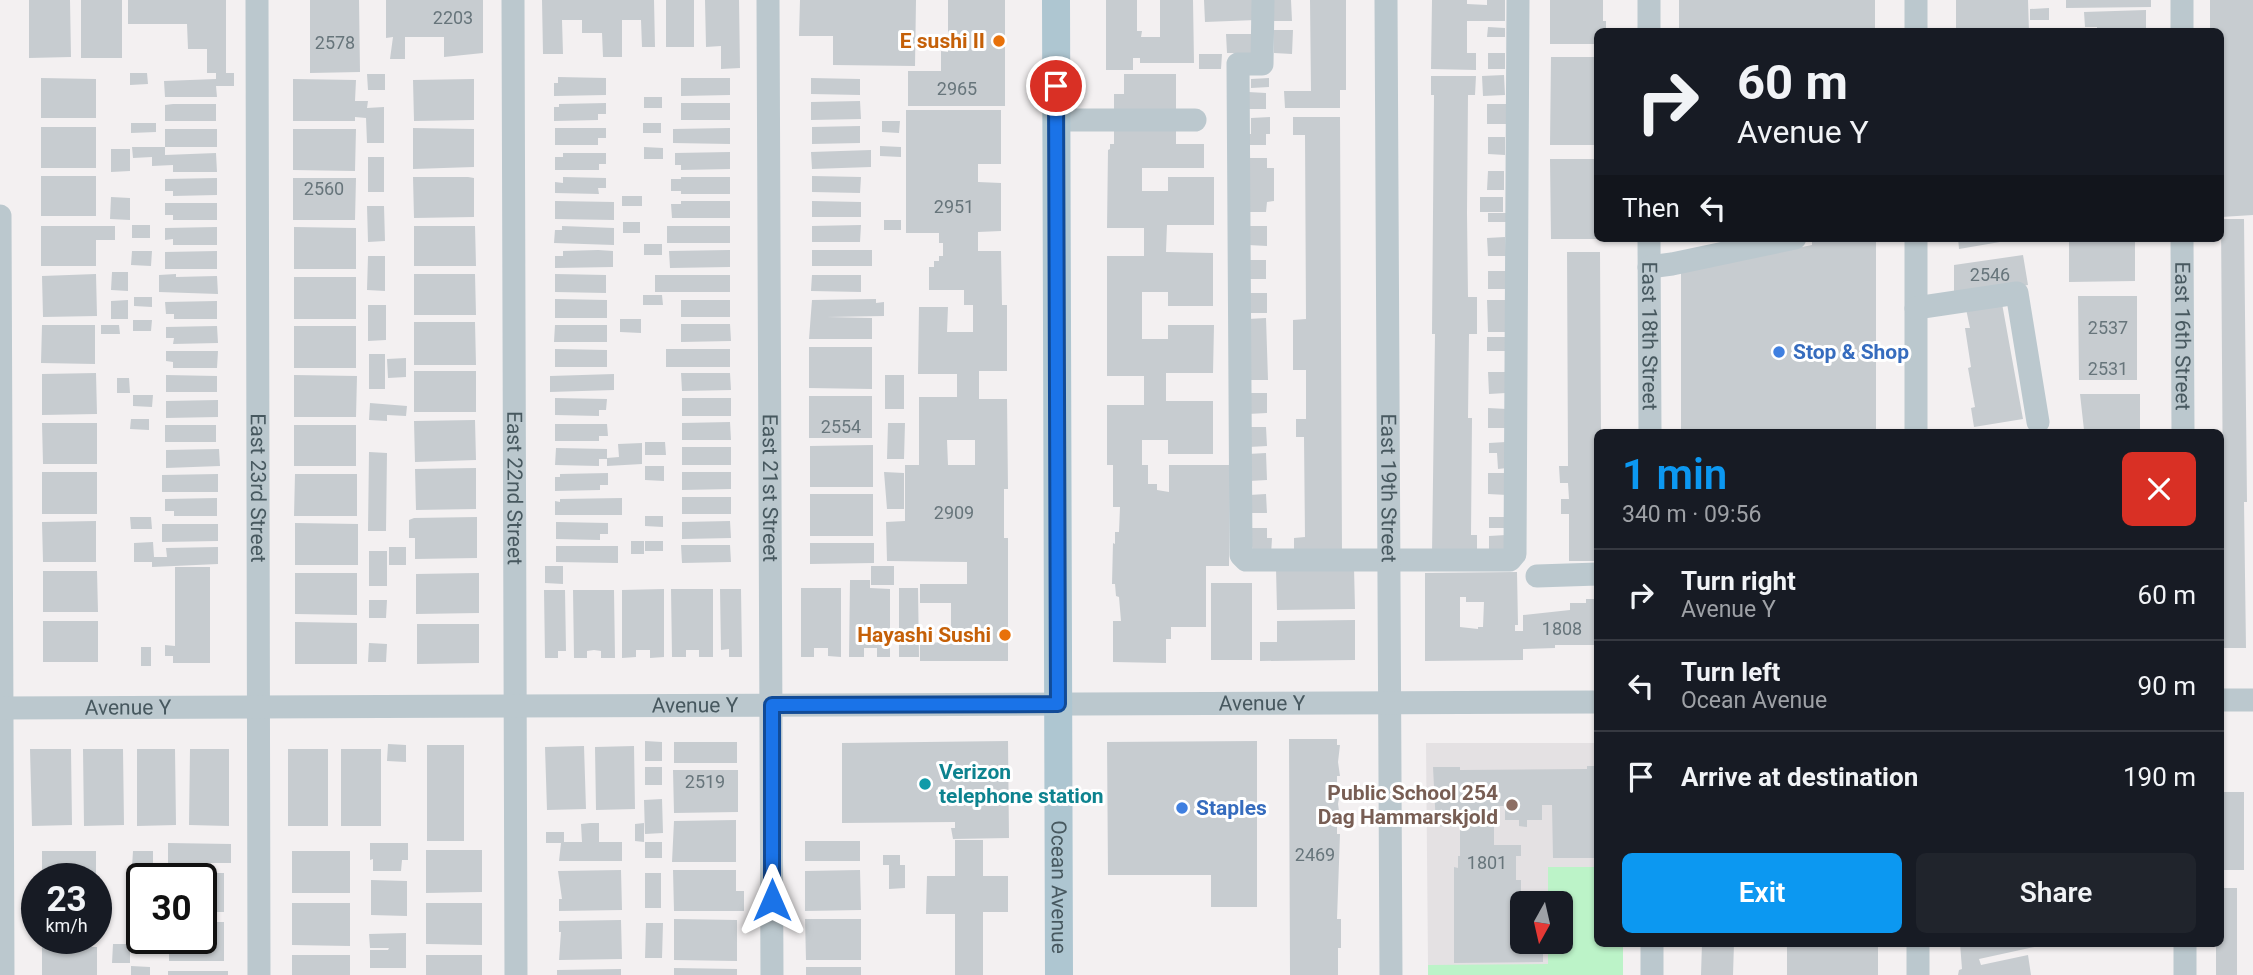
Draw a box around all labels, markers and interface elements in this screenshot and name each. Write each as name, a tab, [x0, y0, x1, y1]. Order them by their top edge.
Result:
house number: 2203	[433, 7, 473, 28]
place label: E sushi II	[900, 29, 985, 53]
house number: 2578	[315, 32, 355, 53]
marker: E sushi II	[991, 33, 1007, 49]
text: 60 m	[1737, 54, 1848, 111]
pin	[1026, 56, 1086, 116]
icon: right	[1622, 56, 1713, 147]
icon: arrive	[1037, 67, 1075, 105]
house number: 2965	[937, 78, 977, 99]
text: Avenue Y	[1737, 113, 1869, 151]
house number: 2560	[304, 178, 344, 199]
icon: left	[1694, 189, 1732, 227]
text: Then	[1622, 193, 1680, 223]
house number: 2951	[934, 196, 974, 217]
street label: East 18th Street	[1637, 261, 1662, 411]
street label: East 16th Street	[2170, 261, 2195, 411]
house number: 2546	[1970, 264, 2010, 285]
house number: 2537	[2088, 317, 2128, 338]
place label: Stop & Shop	[1793, 340, 1909, 364]
marker: Stop & Shop	[1771, 344, 1787, 360]
house number: 2531	[2088, 358, 2128, 379]
street label: East 22nd Street	[502, 411, 527, 565]
street label: East 23rd Street	[246, 413, 270, 563]
street label: East 19th Street	[1376, 413, 1401, 563]
street label: East 21st Street	[758, 414, 782, 562]
house number: 2554	[821, 416, 861, 437]
text: 1 min	[1622, 450, 1727, 499]
button: close	[2122, 452, 2196, 526]
text: 340 m · 09:56	[1622, 501, 1761, 528]
house number: 2909	[934, 502, 974, 523]
text: Turn right	[1681, 566, 1796, 596]
icon: right	[1622, 576, 1660, 614]
text: 60 m	[2138, 580, 2196, 610]
text: Avenue Y	[1681, 596, 1776, 623]
house number: 1808	[1542, 618, 1582, 639]
place label: Hayashi Sushi	[857, 623, 991, 647]
marker: Hayashi Sushi	[997, 627, 1013, 643]
text: Turn left	[1681, 657, 1780, 687]
icon: left	[1622, 667, 1660, 705]
text: 90 m	[2138, 671, 2196, 701]
text: Ocean Avenue	[1681, 687, 1827, 714]
street label: Avenue Y	[1219, 691, 1306, 715]
street label: Avenue Y	[652, 693, 739, 718]
street label: Avenue Y	[85, 695, 172, 720]
icon: arrive	[1622, 758, 1660, 796]
place label: Verizon telephone station	[939, 760, 1104, 808]
text: Arrive at destination	[1681, 762, 1918, 792]
text: 190 m	[2123, 762, 2196, 792]
house number: 2519	[685, 771, 725, 792]
marker: Verizon telephone station	[917, 776, 933, 792]
place label: Public School 254 Dag Hammarskjold	[1318, 781, 1498, 829]
place label: Staples	[1196, 796, 1267, 820]
marker: Public School 254 Dag Hammarskjold	[1504, 797, 1520, 813]
marker: Staples	[1174, 800, 1190, 816]
street label: Ocean Avenue	[1047, 820, 1071, 954]
house number: 2469	[1295, 844, 1335, 865]
house number: 1801	[1467, 852, 1507, 873]
button: Exit	[1622, 853, 1902, 933]
button: Share	[1916, 853, 2196, 933]
speed limit sign: 30	[126, 863, 217, 954]
position arrow	[735, 863, 809, 937]
text: 23	[46, 879, 87, 920]
north arrow	[1510, 891, 1573, 954]
map controls	[1510, 891, 1573, 954]
text: km/h	[45, 915, 88, 936]

